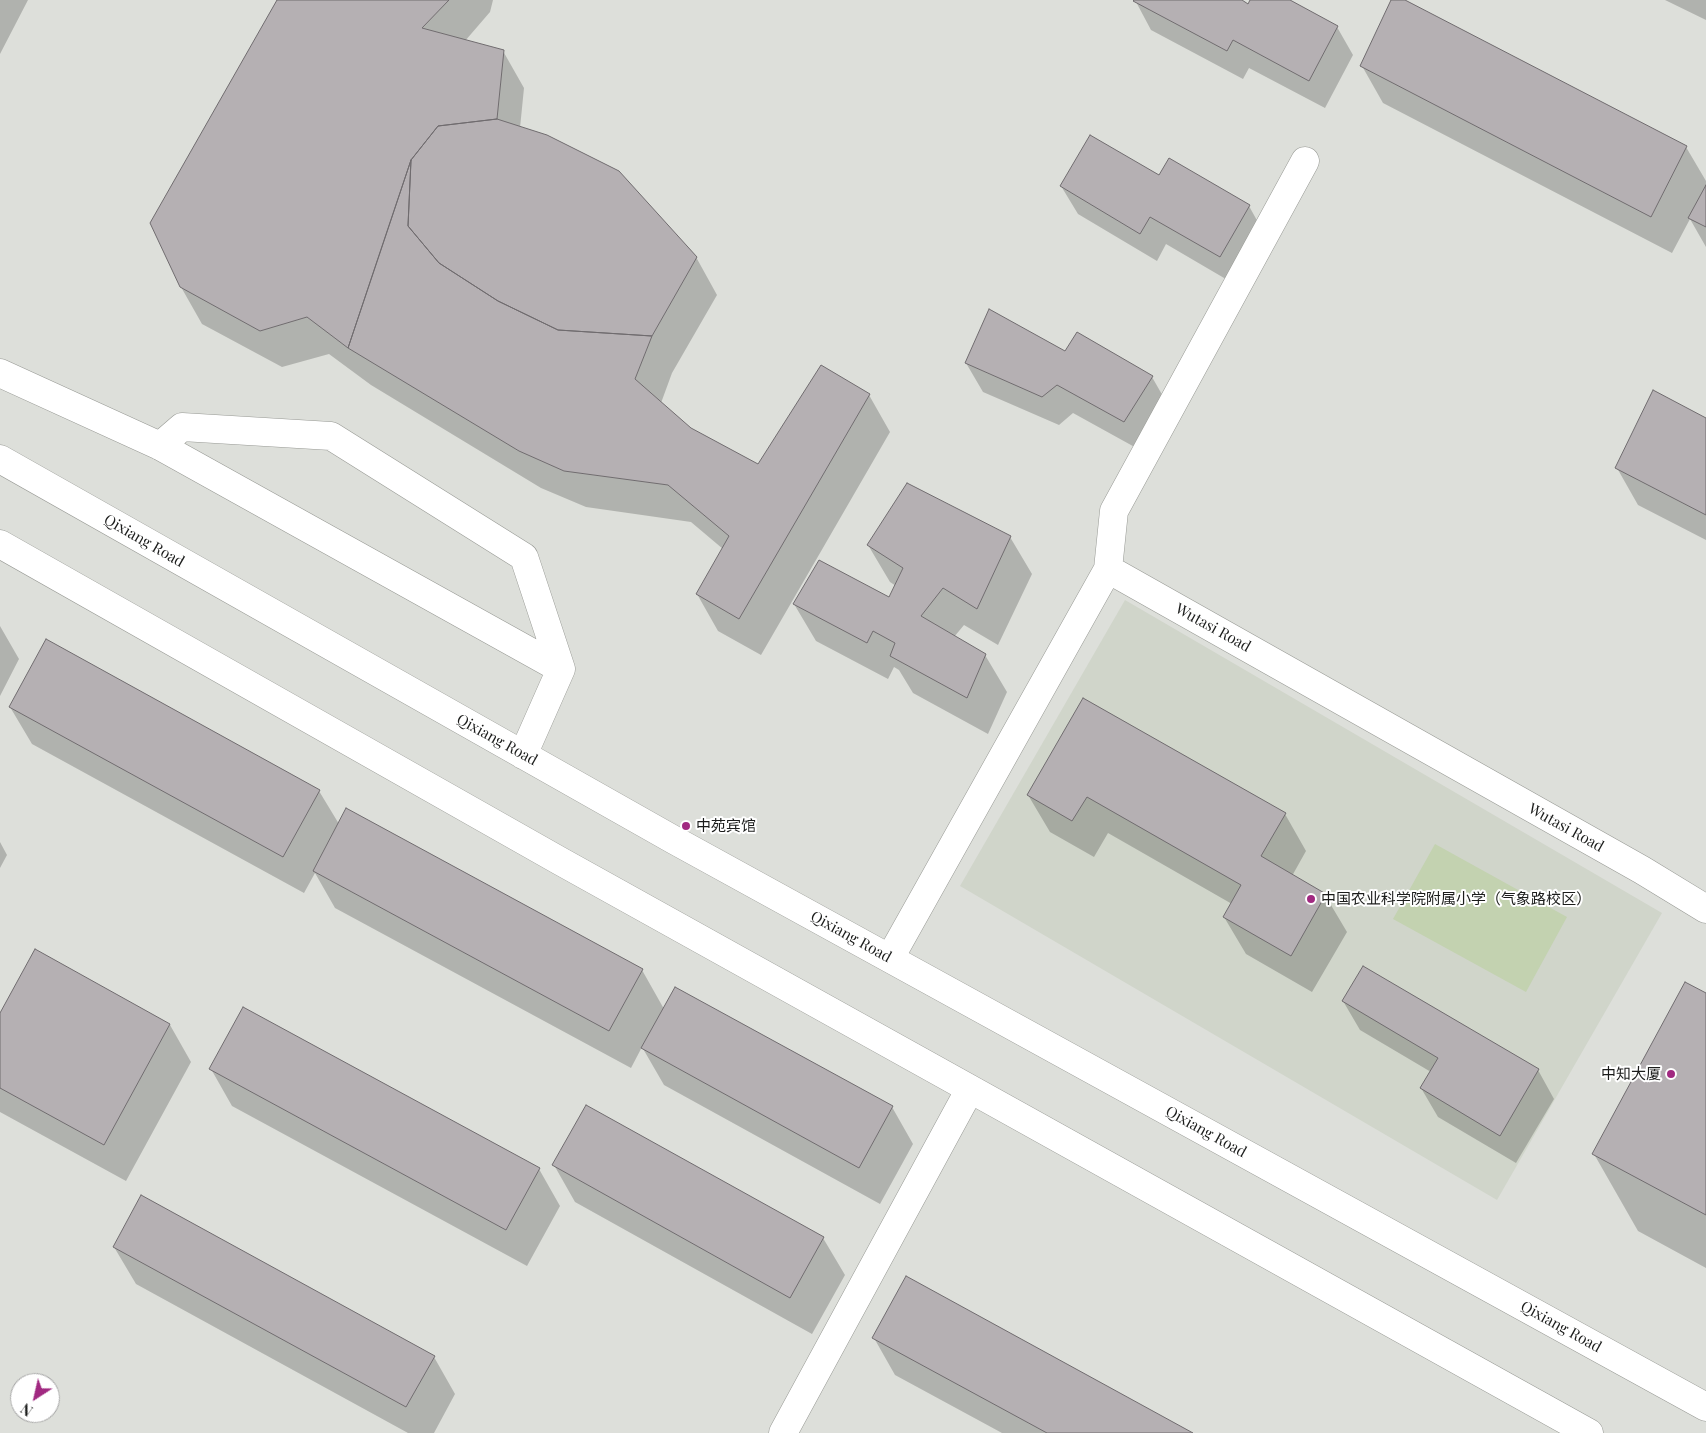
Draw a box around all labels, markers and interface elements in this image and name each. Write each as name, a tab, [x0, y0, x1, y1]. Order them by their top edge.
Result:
street label: Qixiang Road	[101, 511, 187, 571]
street label: Wutasi Road	[1172, 600, 1254, 656]
street label: Qixiang Road	[453, 710, 541, 770]
street label: Wutasi Road	[1525, 800, 1607, 856]
place label: 中苑宾馆	[696, 817, 756, 835]
marker: 中苑宾馆	[680, 820, 692, 832]
place label: 中国农业科学院附属小学（气象路校区）	[1321, 890, 1591, 908]
marker: 中国农业科学院附属小学（气象路校区）	[1305, 893, 1317, 905]
street label: Qixiang Road	[807, 907, 895, 967]
place label: 中知大厦	[1601, 1065, 1661, 1083]
marker: 中知大厦	[1665, 1068, 1677, 1080]
street label: Qixiang Road	[1162, 1102, 1250, 1162]
street label: Qixiang Road	[1517, 1297, 1605, 1357]
north arrow	[10, 1373, 60, 1423]
text: N	[17, 1399, 36, 1421]

